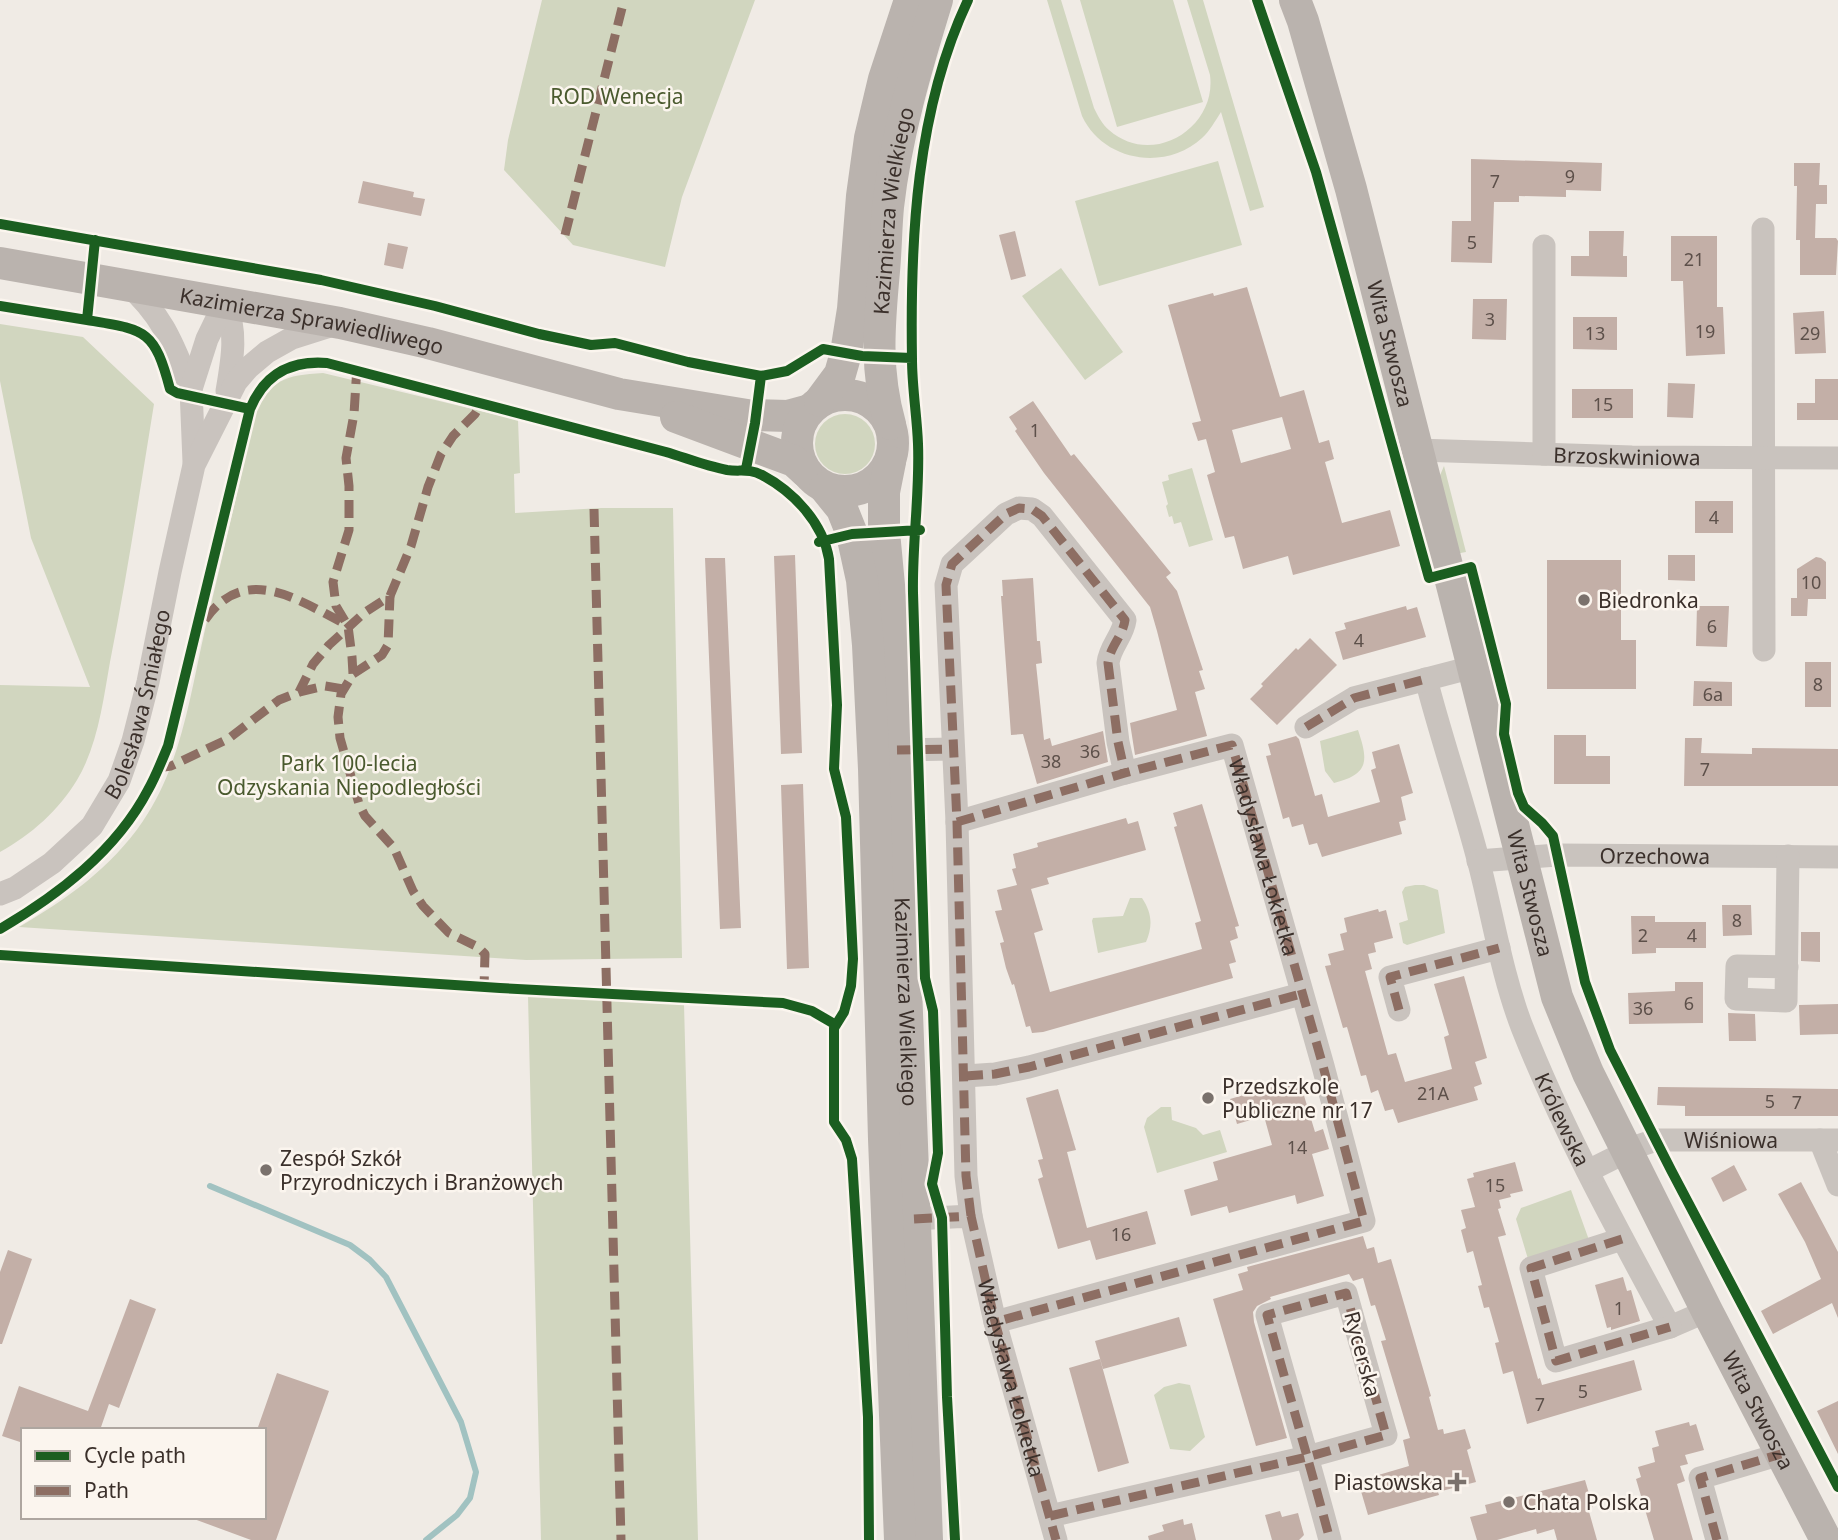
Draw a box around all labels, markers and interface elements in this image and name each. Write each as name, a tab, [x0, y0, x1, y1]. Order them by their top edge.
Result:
park label: ROD Wenecja	[550, 82, 684, 110]
street label: Kazimierza Wielkiego	[866, 104, 920, 316]
house number: 9	[1565, 164, 1575, 188]
house number: 7	[1490, 169, 1500, 193]
house number: 5	[1467, 230, 1477, 254]
house number: 21	[1684, 247, 1704, 271]
street label: Wita Stwosza	[1361, 277, 1420, 410]
street label: Kazimierza Sprawiedliwego	[177, 281, 447, 361]
house number: 3	[1485, 307, 1495, 331]
house number: 19	[1695, 319, 1715, 343]
house number: 13	[1585, 321, 1605, 345]
house number: 29	[1800, 321, 1820, 345]
house number: 15	[1593, 392, 1613, 416]
house number: 1	[1030, 418, 1040, 442]
street label: Brzoskwiniowa	[1553, 440, 1701, 471]
house number: 4	[1709, 505, 1719, 529]
house number: 10	[1801, 570, 1821, 594]
place label: Biedronka	[1598, 586, 1699, 614]
marker: Biedronka	[1576, 592, 1592, 608]
street label: Bolesława Śmiałego	[97, 607, 176, 804]
house number: 6	[1707, 614, 1717, 638]
house number: 4	[1354, 628, 1364, 652]
house number: 8	[1813, 672, 1823, 696]
house number: 6a	[1703, 682, 1723, 706]
house number: 36	[1080, 739, 1100, 763]
park label: Park 100-lecia Odzyskania Niepodległości	[217, 749, 481, 801]
house number: 38	[1041, 749, 1061, 773]
street label: Władysława Łokietka	[1222, 755, 1305, 959]
house number: 7	[1700, 757, 1710, 781]
street label: Wita Stwosza	[1501, 827, 1560, 960]
street label: Orzechowa	[1599, 841, 1710, 870]
street label: Kazimierza Wielkiego	[889, 897, 925, 1107]
house number: 8	[1732, 908, 1742, 932]
house number: 2	[1638, 923, 1648, 947]
house number: 4	[1687, 923, 1697, 947]
house number: 6	[1684, 991, 1694, 1015]
house number: 36	[1633, 996, 1653, 1020]
street label: Królewska	[1529, 1068, 1597, 1171]
place label: Przedszkole Publiczne nr 17	[1222, 1072, 1373, 1124]
house number: 21A	[1417, 1081, 1450, 1105]
house number: 5	[1765, 1089, 1775, 1113]
marker: Przedszkole Publiczne nr 17	[1200, 1090, 1216, 1106]
house number: 7	[1792, 1090, 1802, 1114]
street label: Wiśniowa	[1684, 1126, 1778, 1154]
house number: 14	[1287, 1135, 1307, 1159]
place label: Zespół Szkół Przyrodniczych i Branżowych	[280, 1144, 563, 1196]
marker: Zespół Szkół Przyrodniczych i Branżowych	[258, 1162, 274, 1178]
house number: 15	[1485, 1173, 1505, 1197]
house number: 16	[1111, 1222, 1131, 1246]
street label: Władysława Łokietka	[972, 1276, 1052, 1480]
house number: 1	[1614, 1296, 1624, 1320]
street label: Rycerska	[1338, 1308, 1388, 1400]
street label: Wita Stwosza	[1716, 1346, 1801, 1474]
house number: 5	[1578, 1379, 1588, 1403]
house number: 7	[1535, 1392, 1545, 1416]
legend	[21, 1428, 266, 1519]
text: Cycle path	[84, 1441, 186, 1469]
place label: Piastowska	[1334, 1468, 1443, 1496]
marker: Piastowska	[1449, 1474, 1465, 1490]
text: Path	[84, 1476, 129, 1504]
place label: Chata Polska	[1523, 1488, 1650, 1516]
marker: Chata Polska	[1501, 1494, 1517, 1510]

